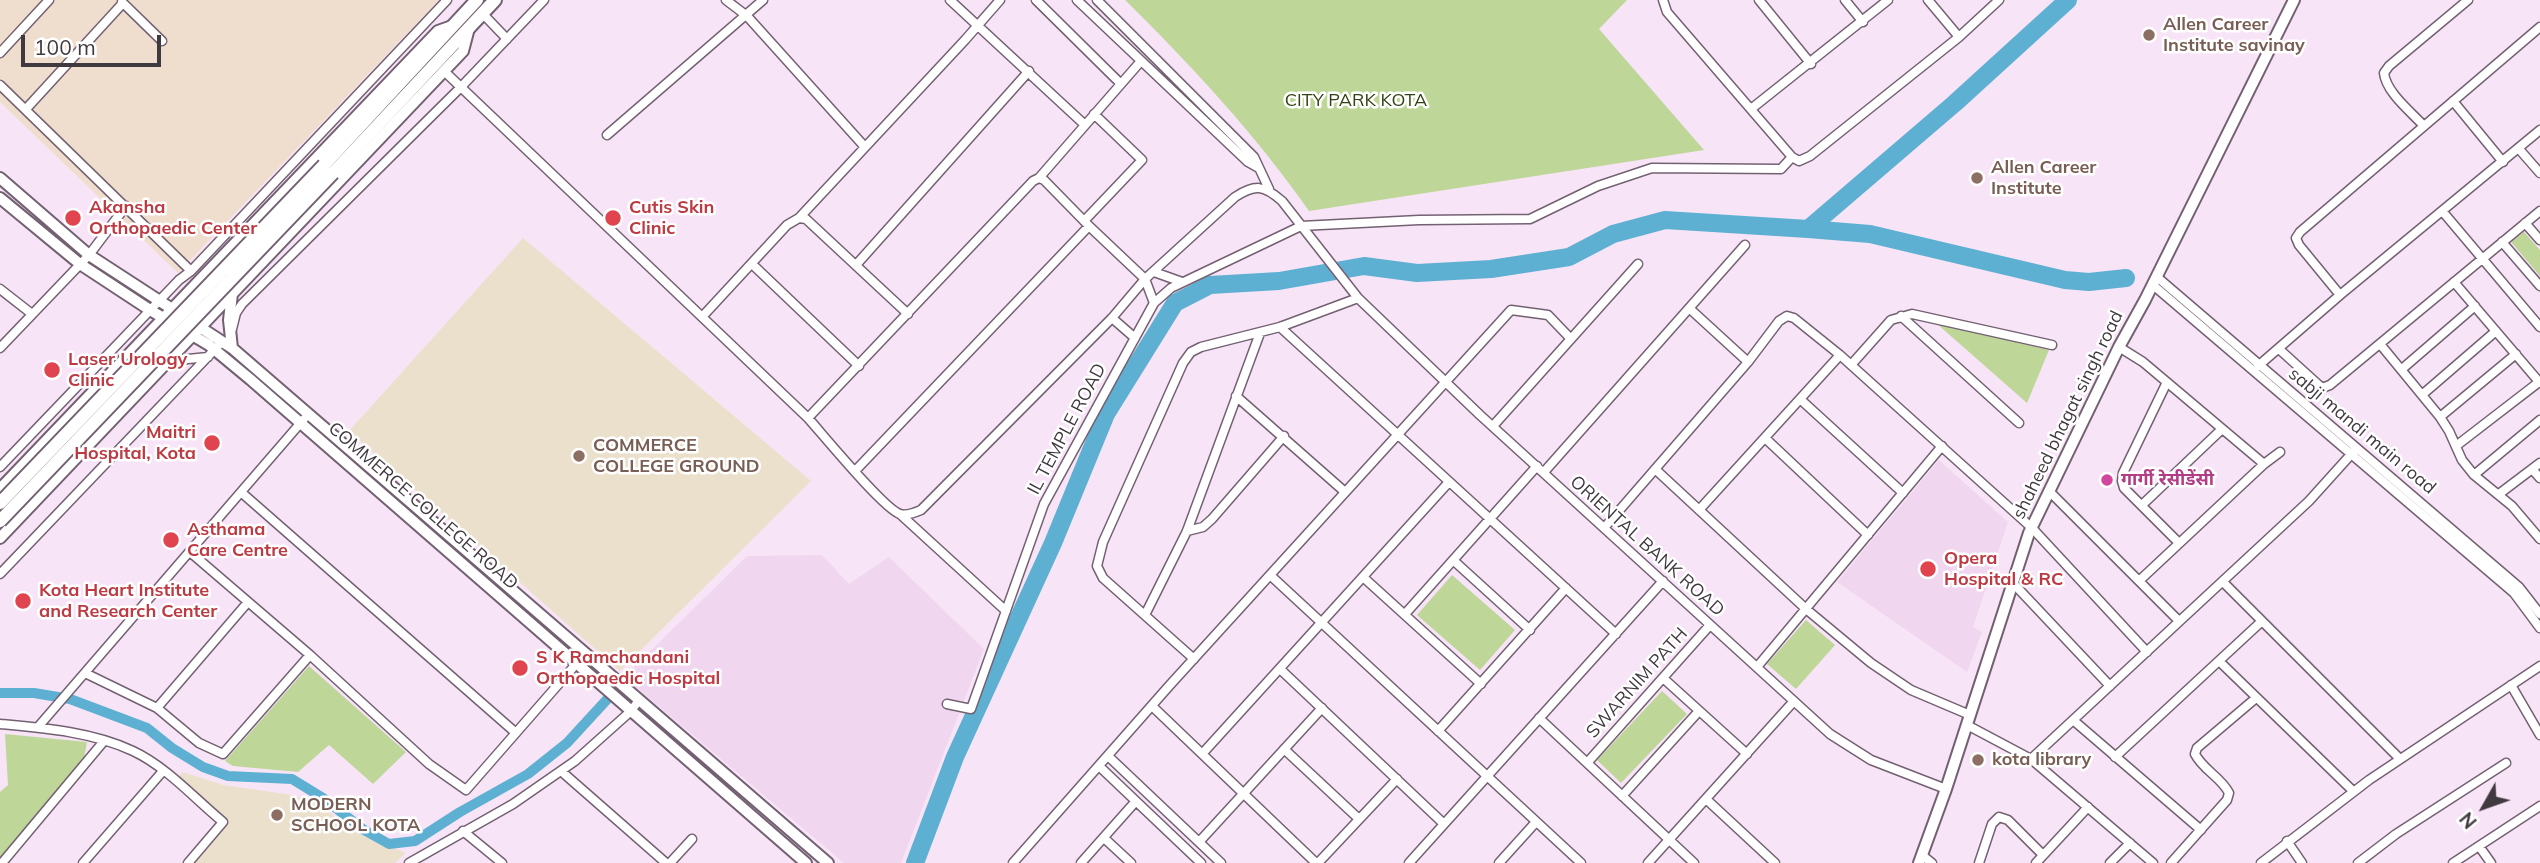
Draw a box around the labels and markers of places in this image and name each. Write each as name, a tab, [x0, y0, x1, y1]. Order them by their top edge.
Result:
place label: Allen Career Institute savinay	[2163, 14, 2305, 56]
marker: Allen Career Institute savinay	[2141, 27, 2157, 43]
place label: Allen Career Institute	[1991, 157, 2096, 200]
marker: Allen Career Institute	[1969, 170, 1985, 186]
place label: Akansha Orthopaedic Center	[89, 197, 257, 240]
place label: Cutis Skin Clinic	[629, 197, 714, 240]
marker: Akansha Orthopaedic Center	[63, 208, 83, 228]
marker: Cutis Skin Clinic	[603, 208, 623, 228]
place label: Laser Urology Clinic	[68, 349, 187, 392]
marker: Laser Urology Clinic	[42, 360, 62, 380]
place label: Maitri Hospital, Kota	[74, 422, 196, 464]
marker: Maitri Hospital, Kota	[202, 433, 222, 453]
place label: COMMERCE COLLEGE GROUND	[593, 435, 760, 478]
marker: COMMERCE COLLEGE GROUND	[571, 448, 587, 464]
place label: गार्गी रेसीडेंसी	[2121, 469, 2214, 491]
marker: गार्गी रेसीडेंसी	[2099, 472, 2115, 488]
place label: Asthama Care Centre	[187, 519, 288, 562]
marker: Asthama Care Centre	[161, 530, 181, 550]
place label: Opera Hospital & RC	[1944, 548, 2063, 590]
marker: Opera Hospital & RC	[1918, 559, 1938, 579]
place label: Kota Heart Institute and Research Center	[39, 580, 217, 622]
marker: Kota Heart Institute and Research Center	[13, 591, 33, 611]
place label: S K Ramchandani Orthopaedic Hospital	[536, 647, 720, 690]
marker: S K Ramchandani Orthopaedic Hospital	[510, 658, 530, 678]
place label: kota library	[1992, 749, 2091, 771]
marker: kota library	[1970, 752, 1986, 768]
place label: MODERN SCHOOL KOTA	[291, 794, 420, 836]
marker: MODERN SCHOOL KOTA	[269, 807, 285, 823]

